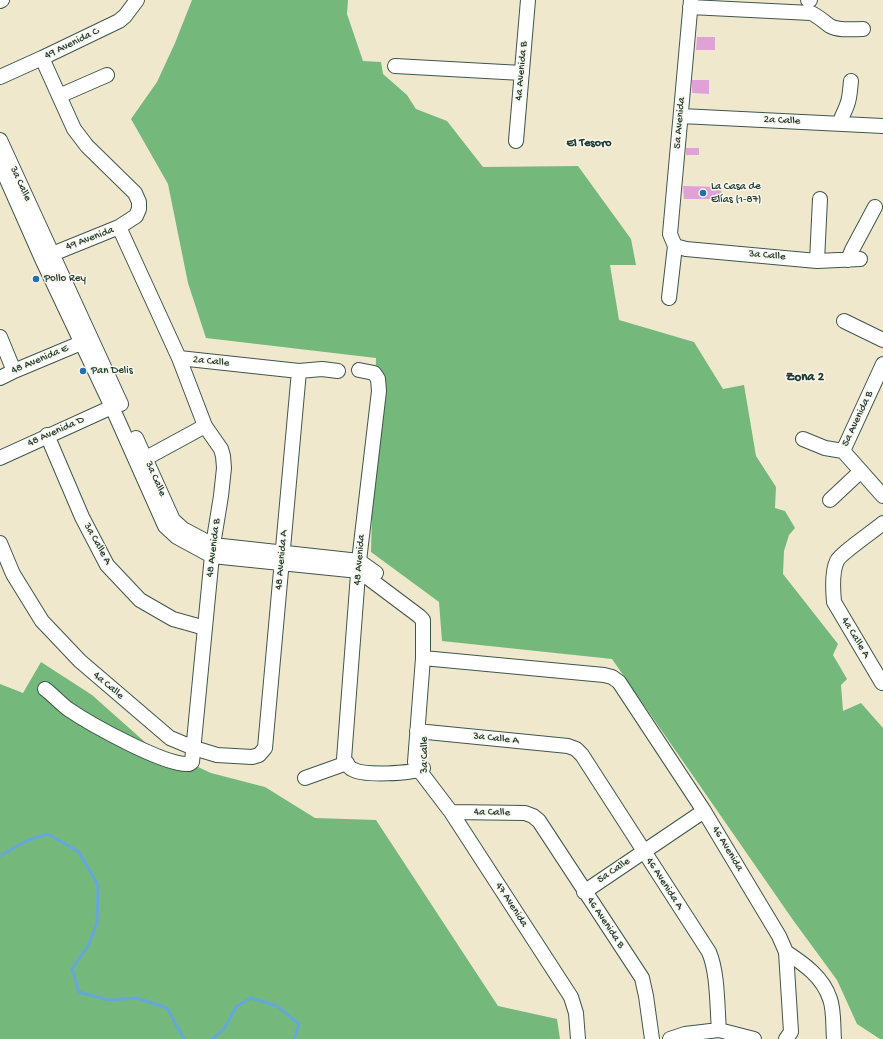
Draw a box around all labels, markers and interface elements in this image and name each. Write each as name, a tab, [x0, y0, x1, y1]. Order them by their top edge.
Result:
street label: 49 Avenida C	[43, 25, 101, 63]
street label: 4a Avenida B	[513, 41, 531, 101]
street label: 5a Avenida	[671, 97, 689, 149]
street label: 2a Calle	[763, 113, 801, 129]
district label: El Tesoro	[567, 137, 611, 151]
street label: 3a Calle	[6, 164, 34, 204]
place label: La Casa de Elías (1-87)	[711, 180, 761, 206]
marker: La Casa de Elías (1-87)	[698, 188, 708, 198]
street label: 49 Avenida	[64, 224, 116, 254]
street label: 3a Calle	[748, 248, 786, 264]
place label: Pollo Rey	[44, 272, 86, 286]
marker: Pollo Rey	[31, 274, 41, 284]
street label: 48 Avenida E	[10, 342, 70, 378]
street label: 2a Calle	[192, 354, 230, 370]
place label: Pan Delis	[91, 364, 133, 378]
marker: Pan Delis	[78, 366, 88, 376]
district label: Zona 2	[786, 370, 824, 386]
street label: 5a Avenida B	[839, 389, 877, 449]
street label: 48 Avenida D	[26, 414, 86, 450]
street label: 3a Calle	[141, 459, 169, 499]
street label: 48 Avenida B	[204, 518, 224, 578]
street label: 3a Calle A	[80, 521, 114, 567]
street label: 48 Avenida A	[273, 529, 291, 591]
street label: 48 Avenida	[351, 534, 369, 586]
street label: 4a Calle A	[838, 615, 872, 661]
street label: 4a Calle	[90, 669, 126, 703]
street label: 3a Calle A	[472, 730, 520, 748]
street label: 3a Calle	[418, 736, 432, 774]
street label: 4a Calle	[474, 806, 510, 820]
street label: 46 Avenida	[708, 824, 746, 874]
street label: 5a Calle	[595, 855, 633, 887]
street label: 46 Avenida A	[642, 855, 686, 913]
street label: 47 Avenida	[492, 880, 530, 930]
street label: 46 Avenida B	[583, 895, 627, 951]

